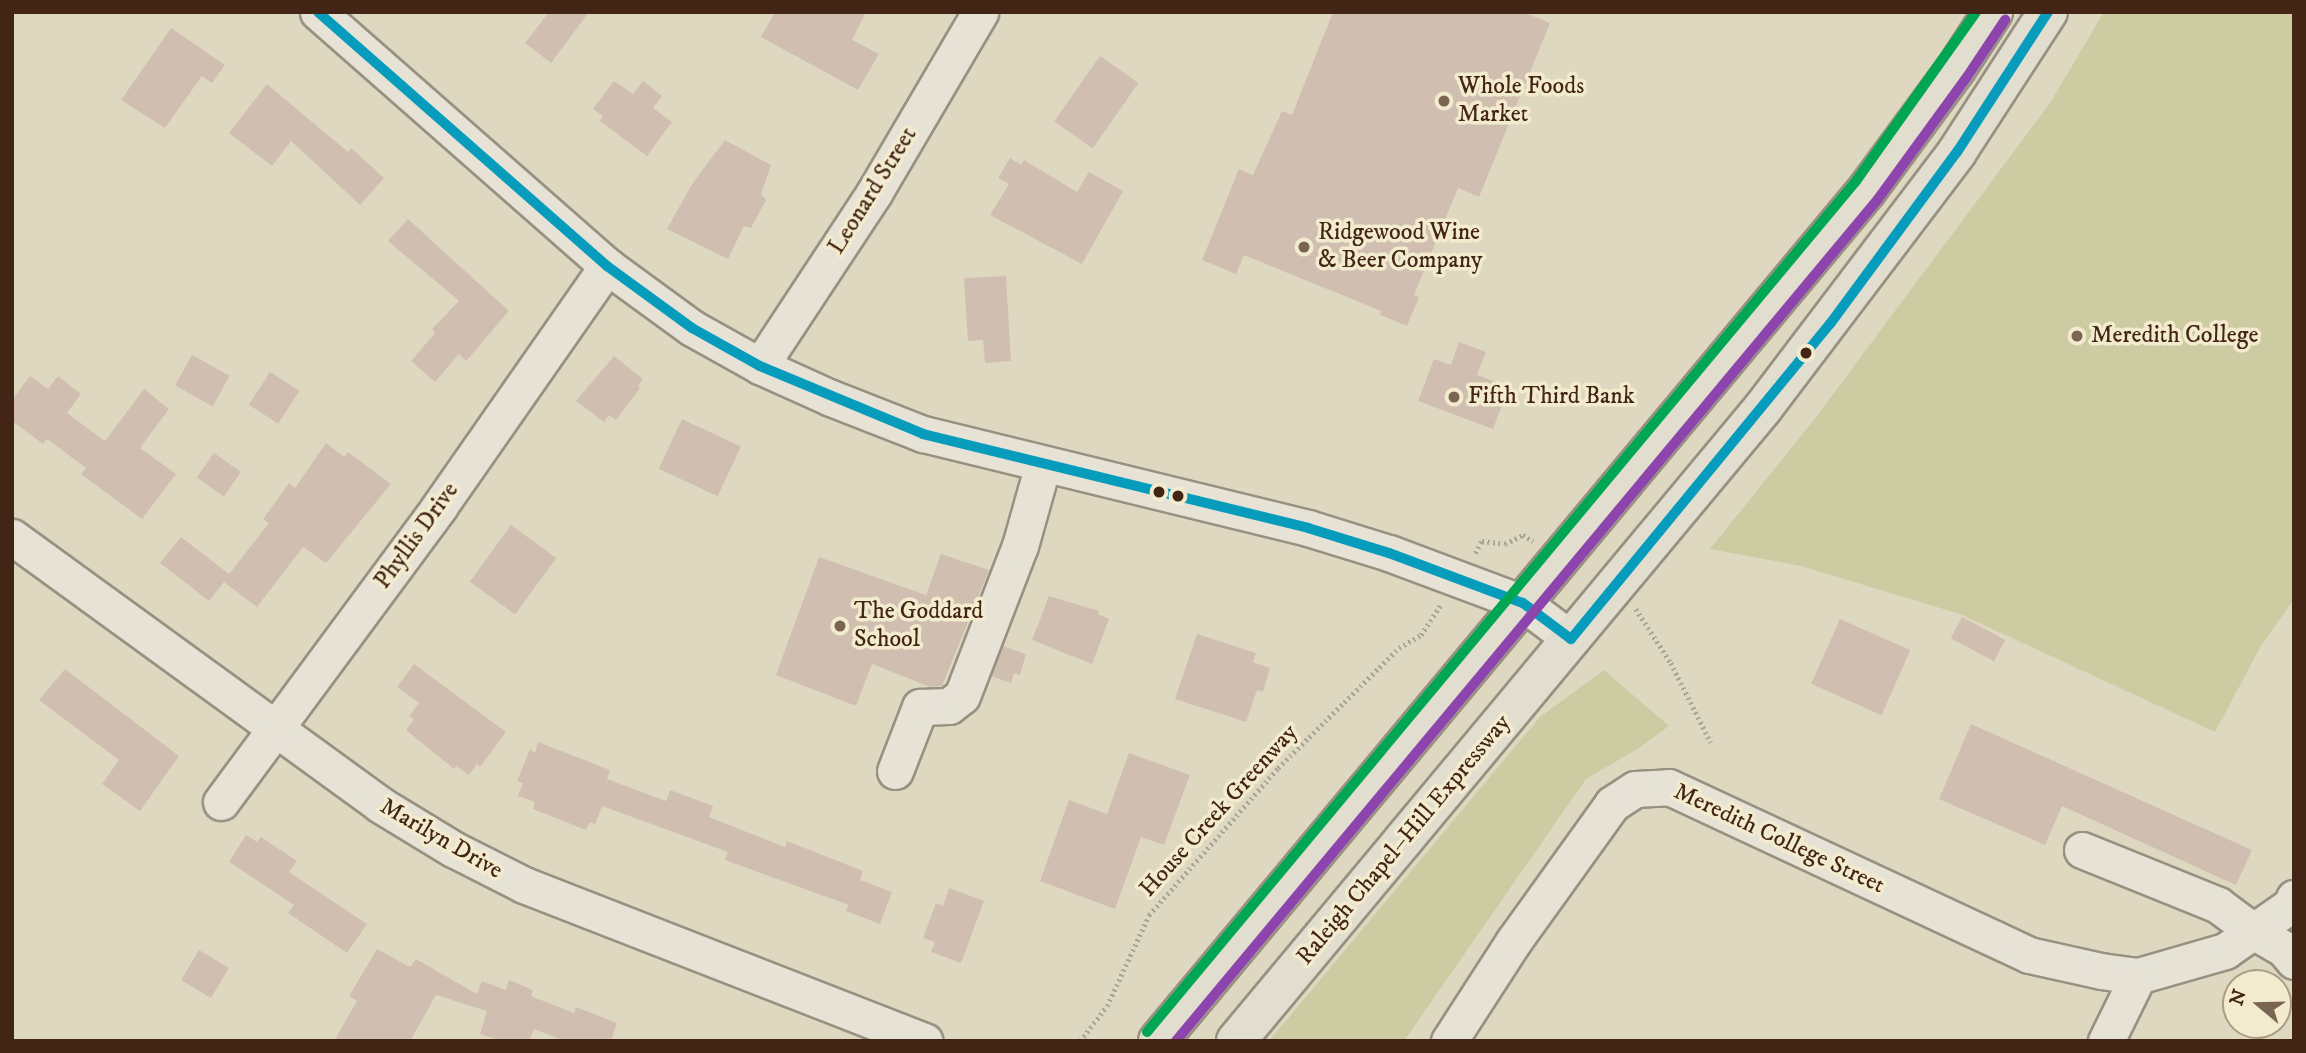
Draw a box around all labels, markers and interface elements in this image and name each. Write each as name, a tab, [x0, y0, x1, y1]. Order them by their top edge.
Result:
place label: Whole Foods Market	[1458, 73, 1584, 129]
marker: Whole Foods Market	[1436, 93, 1452, 109]
street label: Leonard Street	[823, 122, 923, 260]
place label: Ridgewood Wine & Beer Company	[1318, 219, 1482, 275]
marker: Ridgewood Wine & Beer Company	[1296, 239, 1312, 255]
place label: Meredith College	[2091, 322, 2258, 350]
marker: Meredith College	[2069, 328, 2085, 344]
unlabelled marker	[1799, 346, 1813, 360]
place label: Fifth Third Bank	[1468, 383, 1635, 411]
marker: Fifth Third Bank	[1446, 389, 1462, 405]
street label: Phyllis Drive	[369, 477, 465, 595]
unlabelled marker	[1152, 485, 1166, 499]
unlabelled marker	[1171, 489, 1185, 503]
place label: The Goddard School	[854, 598, 983, 654]
marker: The Goddard School	[832, 618, 848, 634]
street label: Raleigh Chapel–Hill Expressway	[1291, 709, 1517, 971]
street label: House Creek Greenway	[1134, 719, 1304, 903]
street label: Meredith College Street	[1669, 778, 1889, 900]
street label: Marilyn Drive	[375, 792, 507, 886]
north arrow	[2222, 969, 2292, 1039]
text: N	[2225, 987, 2252, 1009]

